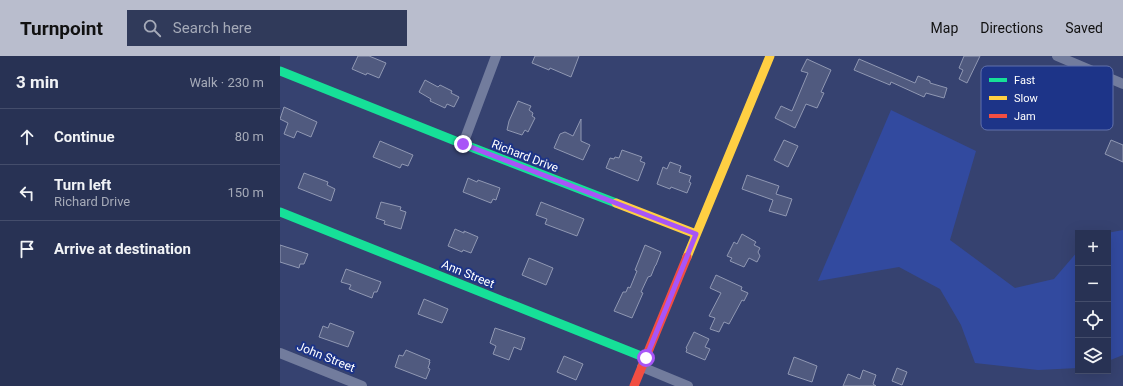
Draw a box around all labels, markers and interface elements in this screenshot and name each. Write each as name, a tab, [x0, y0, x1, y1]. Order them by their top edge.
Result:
search box	[127, 10, 407, 46]
text: Turnpoint	[20, 17, 103, 40]
icon: search	[141, 17, 163, 39]
text: Search here	[173, 19, 252, 37]
text: Map	[931, 20, 958, 36]
text: Directions	[980, 20, 1043, 36]
text: Saved	[1065, 20, 1103, 36]
legend	[981, 66, 1113, 130]
text: 3 min	[16, 72, 59, 92]
text: Fast	[1014, 74, 1036, 87]
text: Walk · 230 m	[189, 75, 264, 90]
text: Slow	[1014, 92, 1038, 105]
text: Jam	[1014, 110, 1036, 123]
icon: ahead	[16, 126, 38, 148]
text: Continue	[54, 128, 115, 146]
text: 80 m	[235, 129, 264, 144]
route end	[454, 135, 472, 153]
street label: Richard Drive	[490, 137, 560, 175]
text: Turn left	[54, 176, 111, 194]
icon: left	[16, 182, 38, 204]
text: 150 m	[227, 185, 264, 200]
text: Richard Drive	[54, 194, 130, 209]
map controls	[1075, 230, 1111, 374]
button: +	[1075, 230, 1111, 266]
icon: arrive	[16, 238, 38, 260]
text: Arrive at destination	[54, 240, 191, 258]
street label: Ann Street	[440, 257, 497, 291]
button: −	[1075, 266, 1111, 302]
button: locate	[1075, 302, 1111, 338]
button: layers	[1075, 338, 1111, 374]
street label: John Street	[295, 339, 357, 375]
route start	[637, 349, 655, 367]

